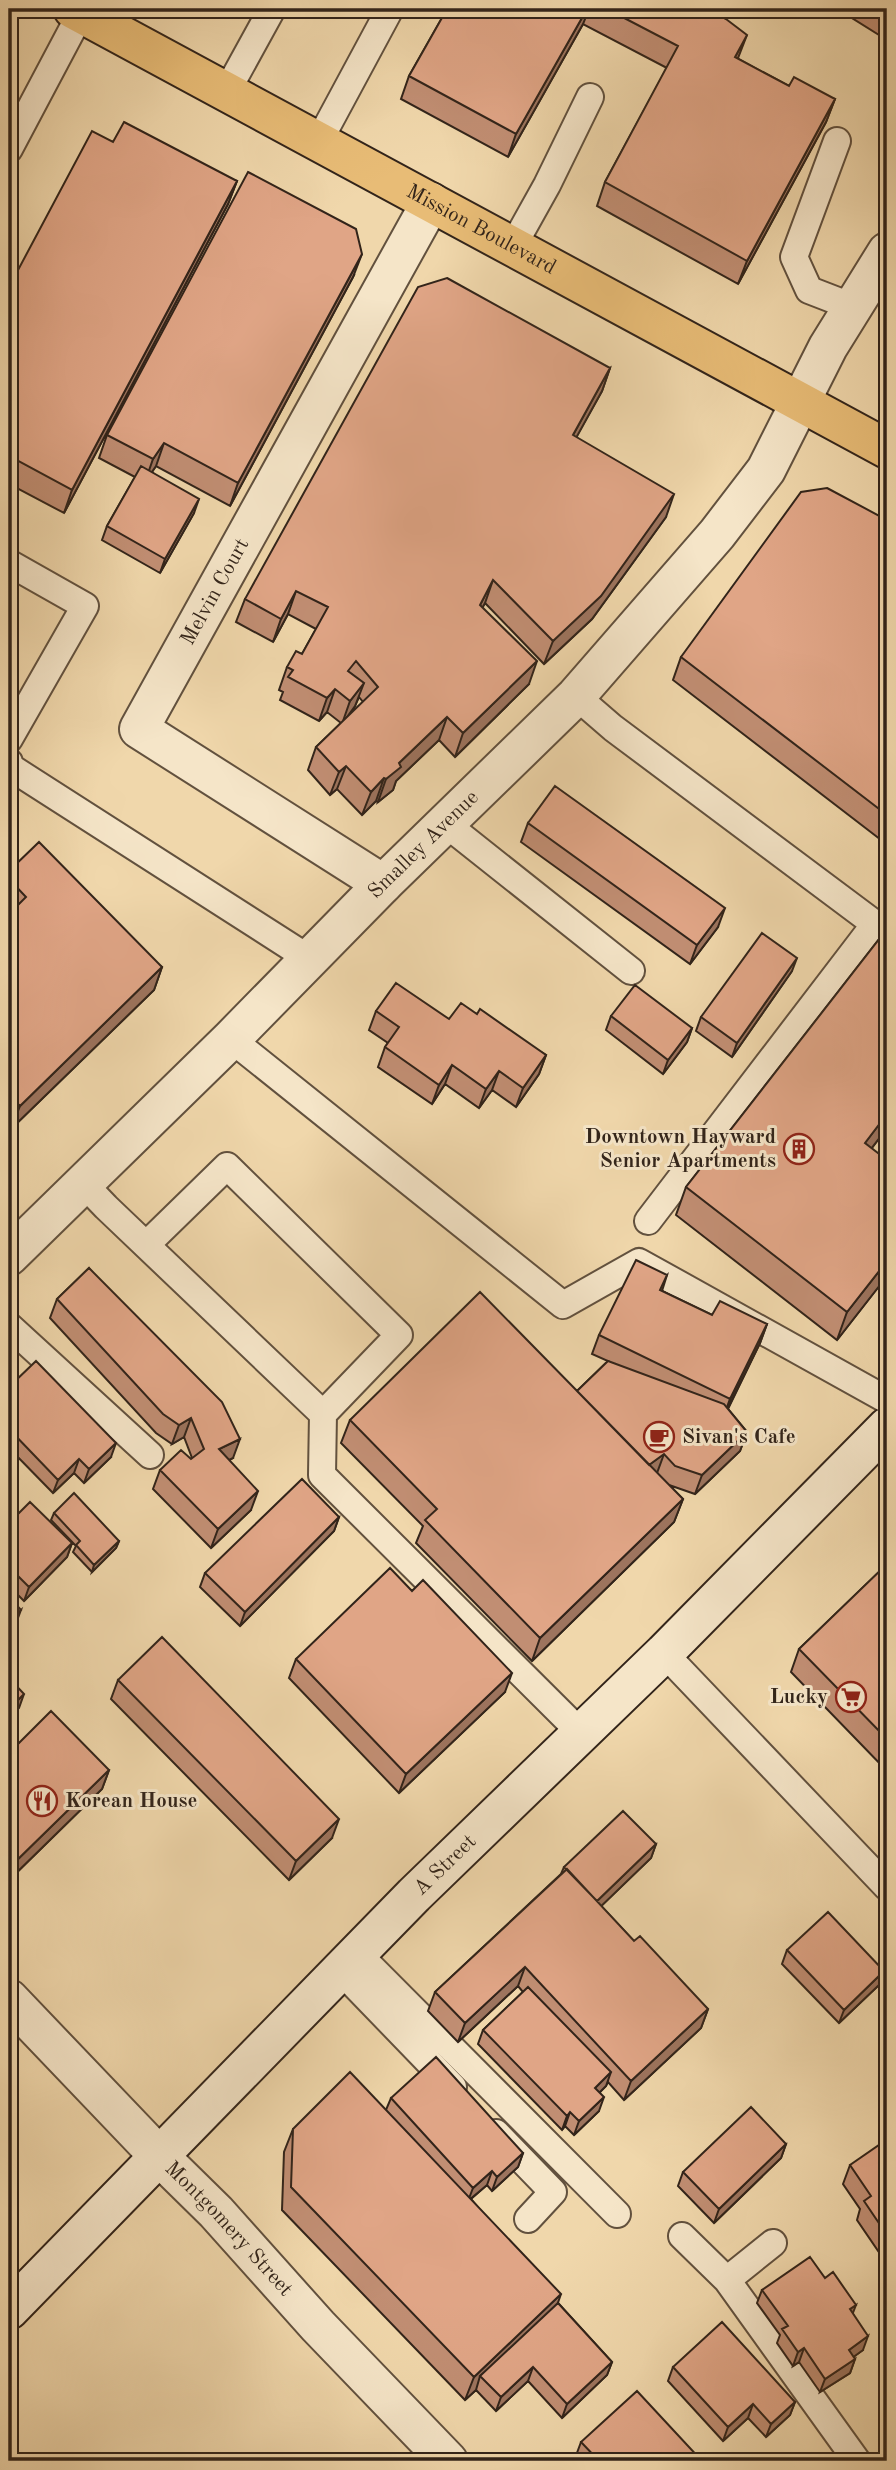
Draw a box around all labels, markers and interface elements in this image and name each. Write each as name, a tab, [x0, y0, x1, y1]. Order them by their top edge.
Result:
street label: Mission Boulevard	[403, 181, 560, 279]
street label: Melvin Court	[177, 535, 253, 649]
street label: Smalley Avenue	[364, 787, 483, 903]
place label: Downtown Hayward Senior Apartments	[585, 1127, 776, 1172]
building icon: Downtown Hayward Senior Apartments	[782, 1132, 816, 1166]
cafe icon: Sivan's Cafe	[642, 1420, 676, 1454]
place label: Sivan's Cafe	[682, 1427, 796, 1448]
supermarket icon: Lucky	[834, 1680, 868, 1714]
place label: Lucky	[770, 1687, 828, 1708]
restaurant icon: Korean House	[25, 1784, 59, 1818]
place label: Korean House	[65, 1791, 197, 1812]
street label: A Street	[410, 1830, 480, 1900]
street label: Montgomery Street	[161, 2157, 297, 2300]

